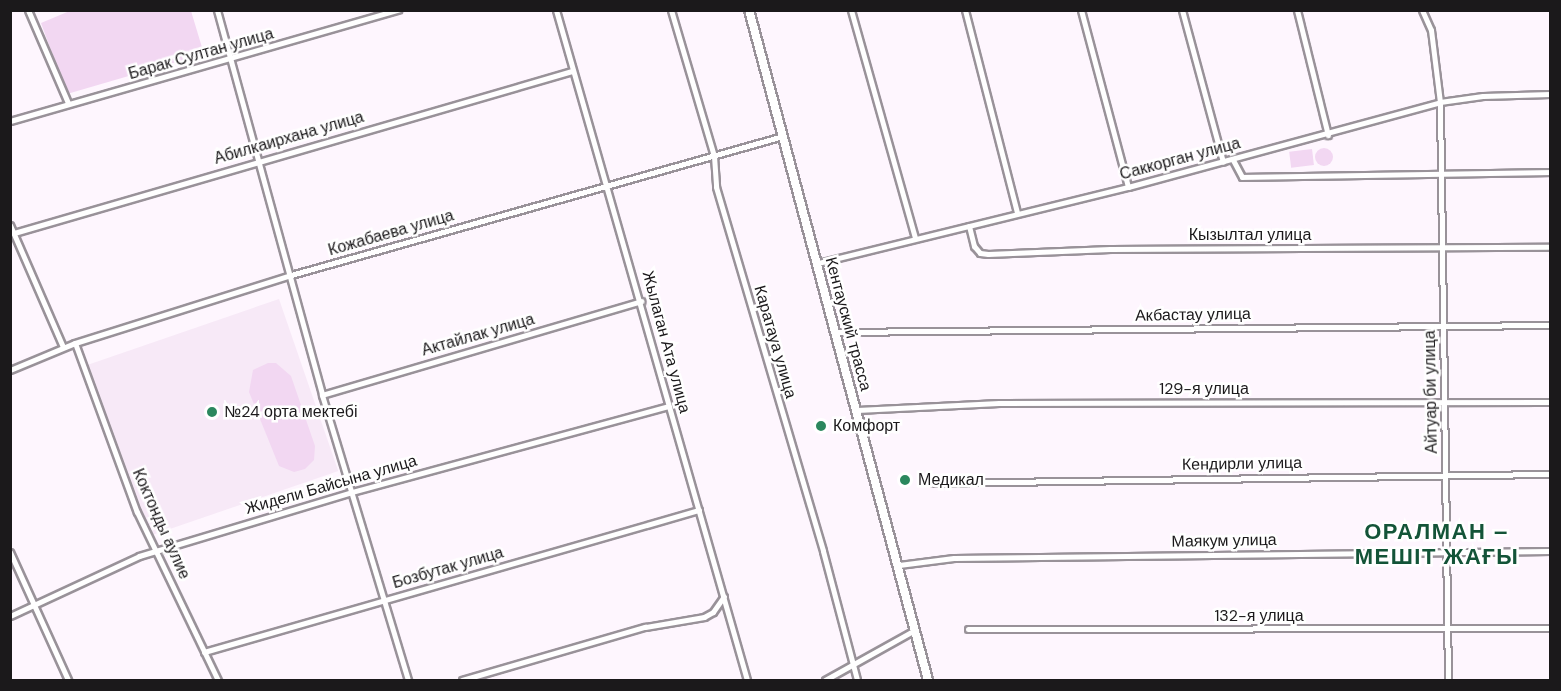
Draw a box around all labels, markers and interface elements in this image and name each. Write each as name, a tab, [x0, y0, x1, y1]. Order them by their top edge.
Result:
street label: Барак Султан улица	[126, 24, 276, 84]
street label: Абилкаирхана улица	[212, 107, 366, 169]
street label: Саккорган улица	[1118, 134, 1242, 184]
street label: Кожабаева улица	[326, 206, 456, 260]
street label: Кызылтал улица	[1189, 225, 1311, 245]
street label: Кентауский трасса	[821, 255, 875, 393]
street label: Жылаган Ата улица	[638, 269, 694, 415]
street label: Каратауа улица	[750, 283, 800, 401]
street label: Акбастау улица	[1135, 304, 1251, 326]
street label: Актайлак улица	[419, 310, 537, 360]
street label: Айтуар би улица	[1420, 330, 1442, 454]
street label: 129-я улица	[1159, 379, 1249, 399]
place label: №24 орта мектебі	[224, 402, 357, 422]
marker: №24 орта мектебі	[205, 405, 219, 419]
place label: Комфорт	[833, 416, 900, 436]
marker: Комфорт	[814, 419, 828, 433]
street label: Жидели Байсына улица	[243, 451, 419, 519]
street label: Кендирли улица	[1182, 453, 1302, 475]
street label: Коктонды аулие	[128, 466, 194, 582]
place label: Медикал	[918, 470, 984, 490]
marker: Медикал	[896, 471, 914, 489]
district label: ОРАЛМАН – МЕШІТ ЖАҒЫ	[1355, 518, 1519, 570]
street label: Маякум улица	[1171, 530, 1277, 552]
street label: Бозбутак улица	[390, 543, 506, 593]
street label: 132-я улица	[1214, 606, 1304, 626]

